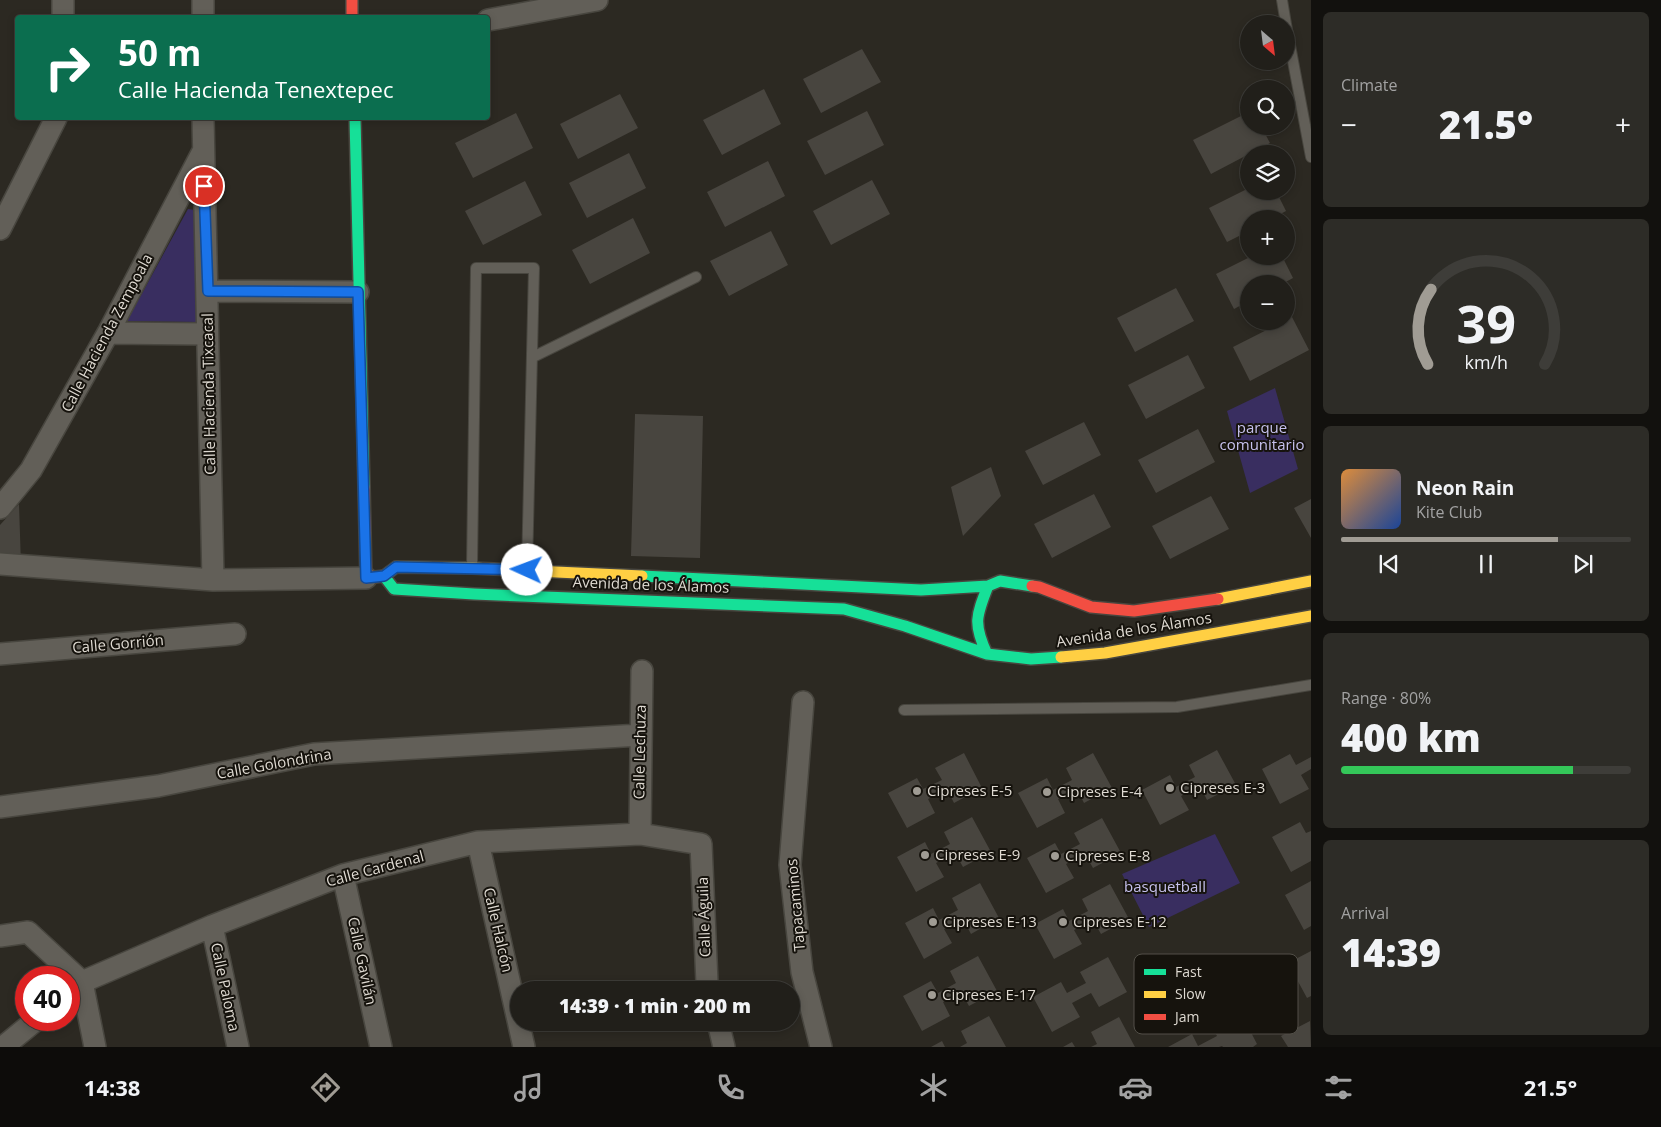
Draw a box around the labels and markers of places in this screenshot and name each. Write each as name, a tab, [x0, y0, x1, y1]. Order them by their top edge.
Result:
pin	[183, 165, 225, 207]
place label: Cipreses E-3	[1180, 777, 1265, 797]
place label: Cipreses E-5	[927, 780, 1012, 800]
place label: Cipreses E-4	[1057, 781, 1143, 801]
marker: Cipreses E-3	[1164, 782, 1176, 794]
marker: Cipreses E-5	[911, 785, 923, 797]
marker: Cipreses E-4	[1041, 786, 1053, 798]
place label: Cipreses E-9	[935, 844, 1020, 864]
place label: Cipreses E-8	[1065, 845, 1150, 865]
marker: Cipreses E-9	[919, 849, 931, 861]
marker: Cipreses E-8	[1049, 850, 1061, 862]
place label: Cipreses E-13	[943, 911, 1037, 931]
place label: Cipreses E-12	[1073, 911, 1167, 931]
marker: Cipreses E-13	[927, 916, 939, 928]
marker: Cipreses E-12	[1057, 916, 1069, 928]
place label: Cipreses E-17	[942, 984, 1036, 1004]
marker: Cipreses E-17	[926, 989, 938, 1001]

